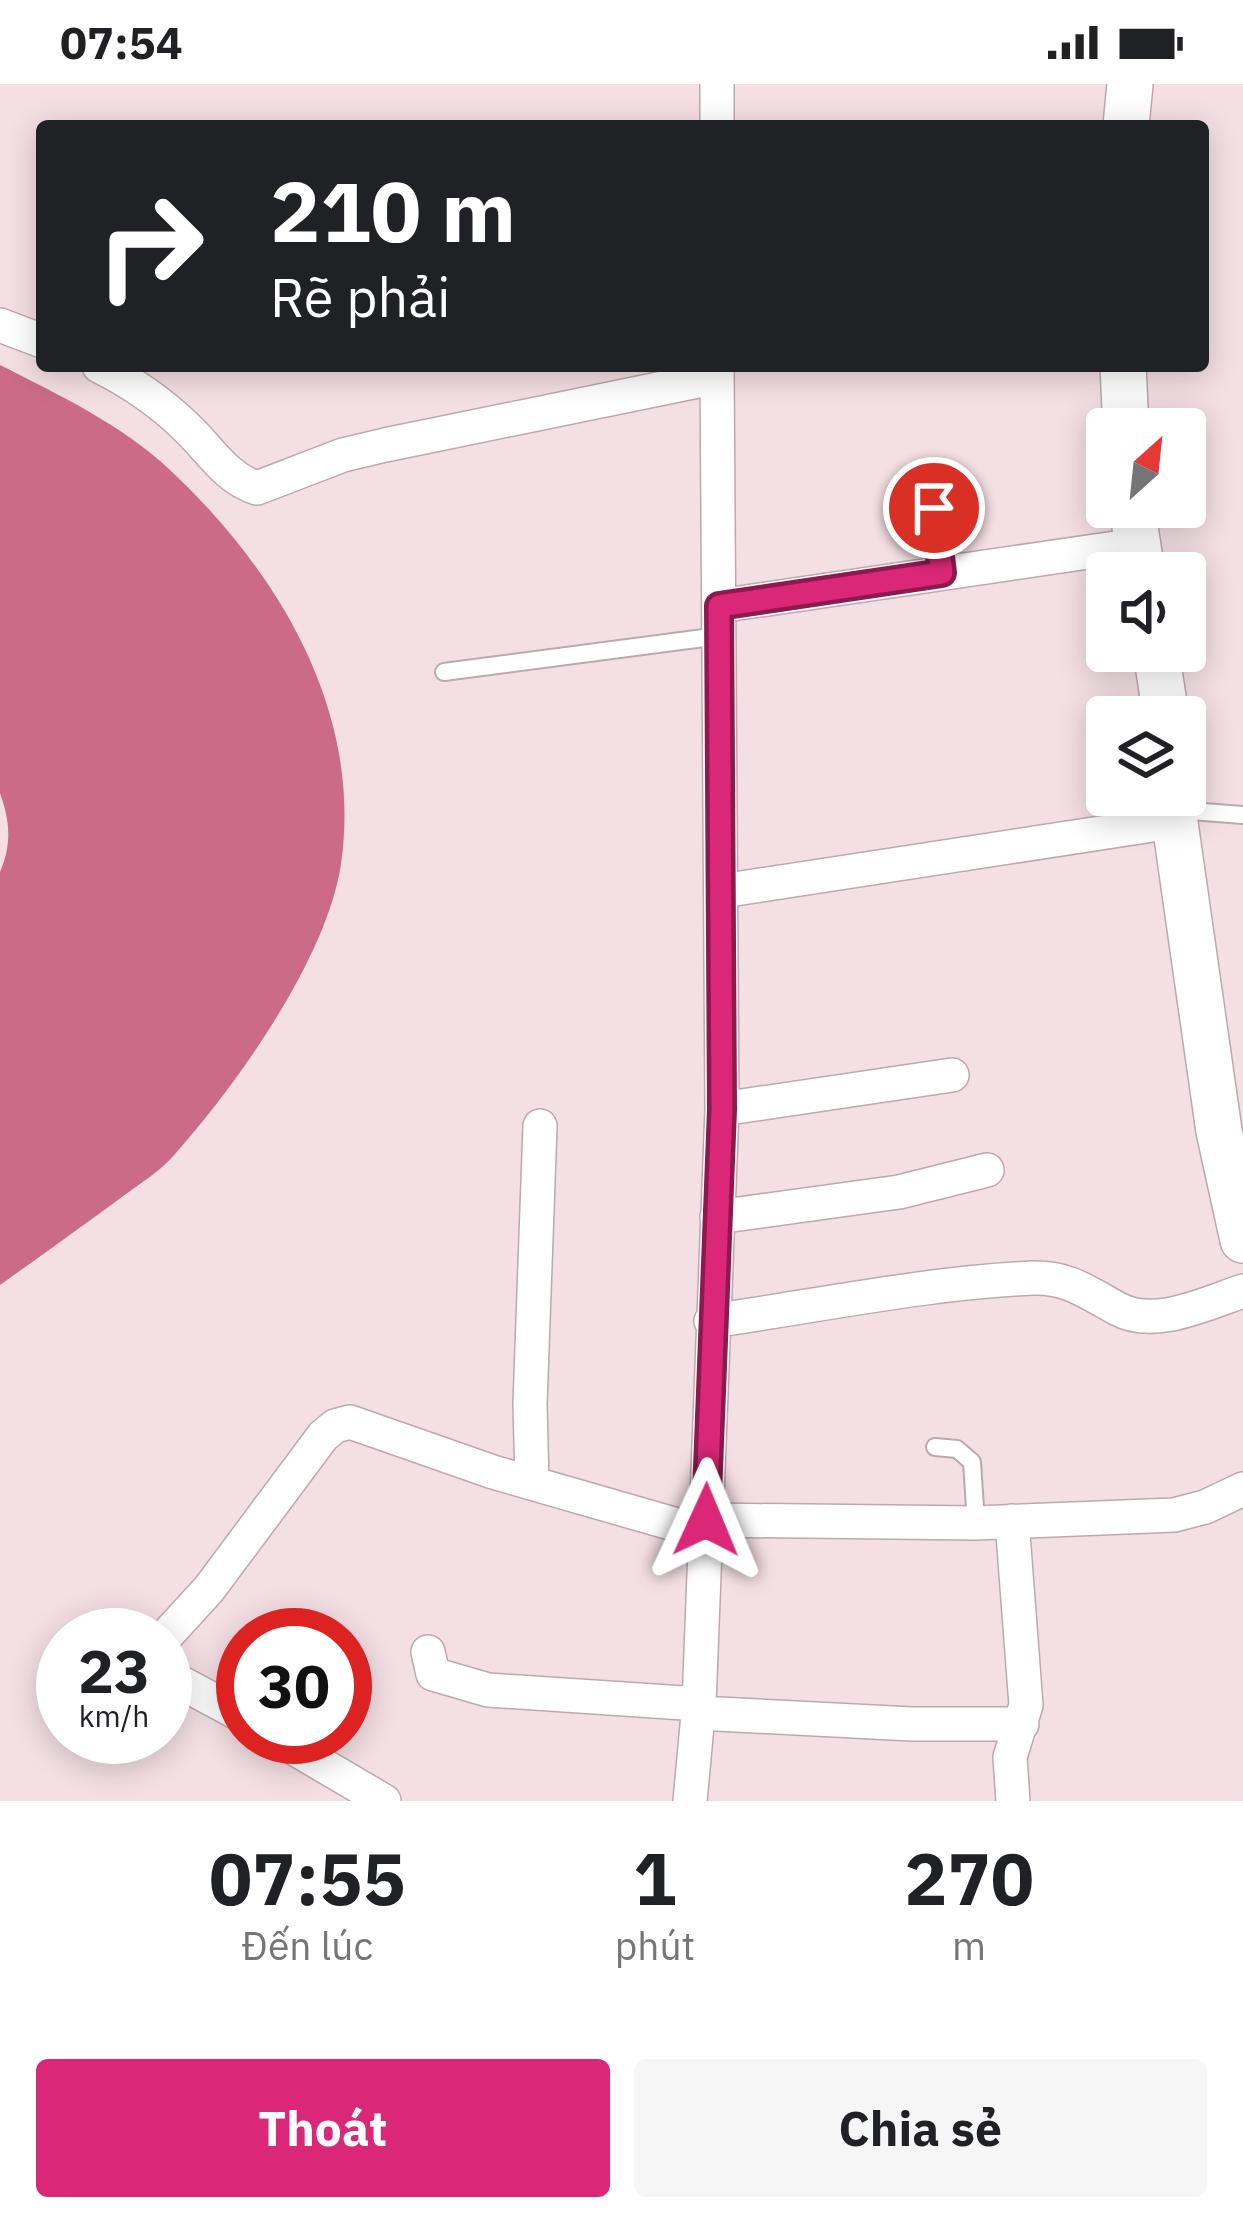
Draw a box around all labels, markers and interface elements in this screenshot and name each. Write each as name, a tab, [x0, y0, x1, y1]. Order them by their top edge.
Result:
text: 07:54	[60, 13, 183, 71]
text: 210 m	[270, 156, 516, 265]
icon: right	[72, 168, 228, 324]
text: Rẽ phải	[270, 262, 450, 332]
north arrow	[1086, 408, 1206, 528]
map controls	[1086, 408, 1206, 816]
pin	[883, 457, 985, 559]
icon: arrive	[901, 475, 967, 541]
button: sound	[1086, 552, 1206, 672]
button: layers	[1086, 696, 1206, 816]
position arrow	[643, 1457, 769, 1583]
speed limit sign: 30	[216, 1608, 372, 1764]
text: 23	[78, 1631, 150, 1710]
text: km/h	[79, 1696, 149, 1735]
text: 07:55	[209, 1831, 406, 1925]
text: 1	[633, 1831, 677, 1925]
text: 270	[904, 1831, 1034, 1925]
text: Đến lúc	[242, 1920, 373, 1971]
text: phút	[615, 1920, 695, 1971]
text: m	[952, 1920, 986, 1971]
button: Thoát	[36, 2059, 610, 2197]
button: Chia sẻ	[634, 2059, 1207, 2197]

